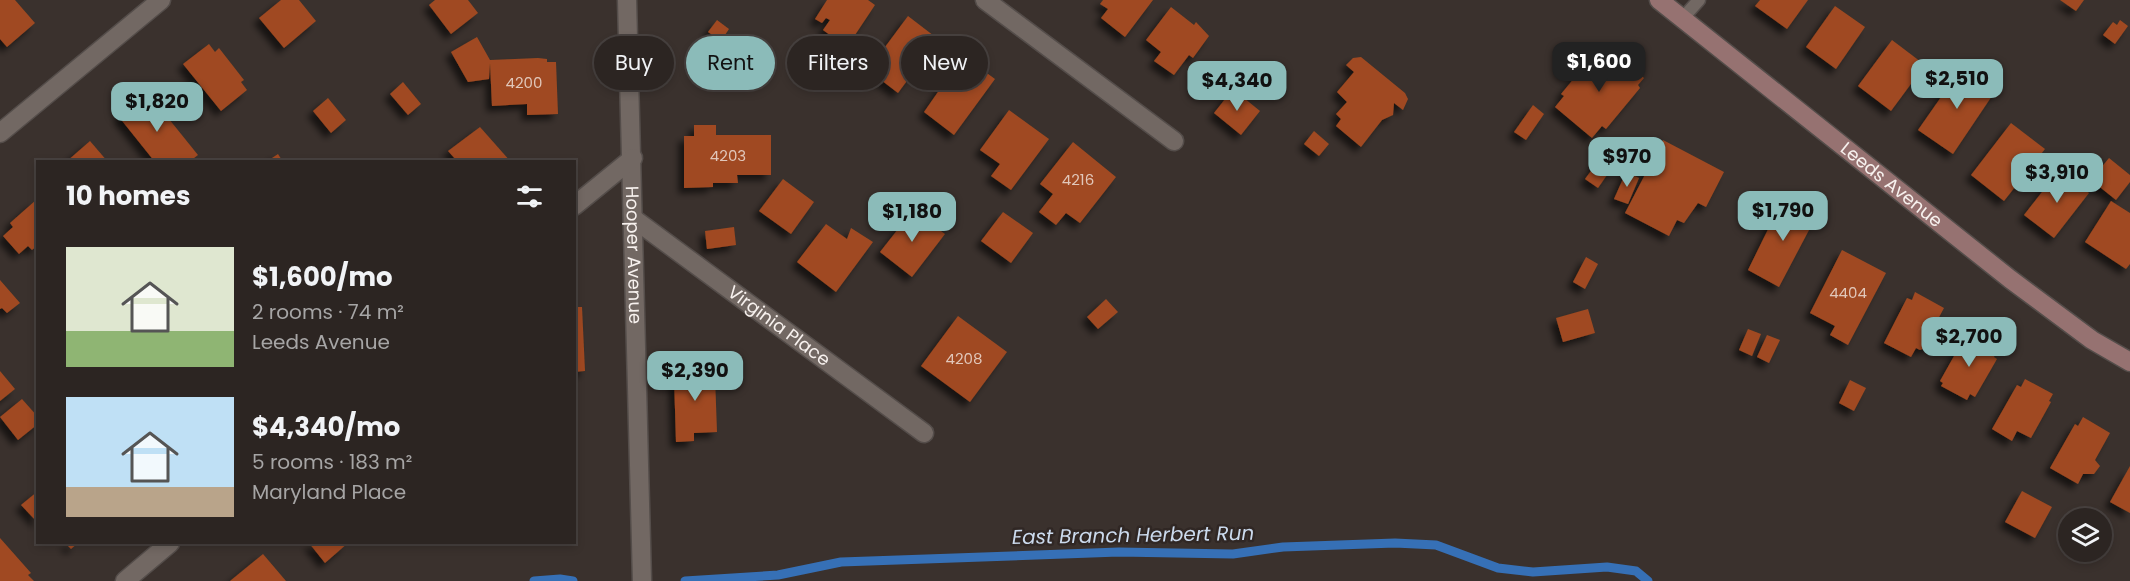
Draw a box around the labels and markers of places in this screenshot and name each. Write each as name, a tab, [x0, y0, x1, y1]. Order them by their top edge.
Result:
pin: $1,600	[1550, 42, 1648, 93]
pin: $2,510	[1908, 59, 2006, 110]
pin: $4,340	[1188, 61, 1286, 112]
pin: $1,820	[108, 82, 206, 133]
pin: $970	[1591, 137, 1663, 188]
pin: $3,910	[2008, 153, 2106, 204]
pin: $1,790	[1734, 191, 1832, 242]
pin: $1,180	[863, 192, 961, 243]
pin: $2,700	[1920, 317, 2018, 368]
pin: $2,390	[646, 351, 744, 402]

